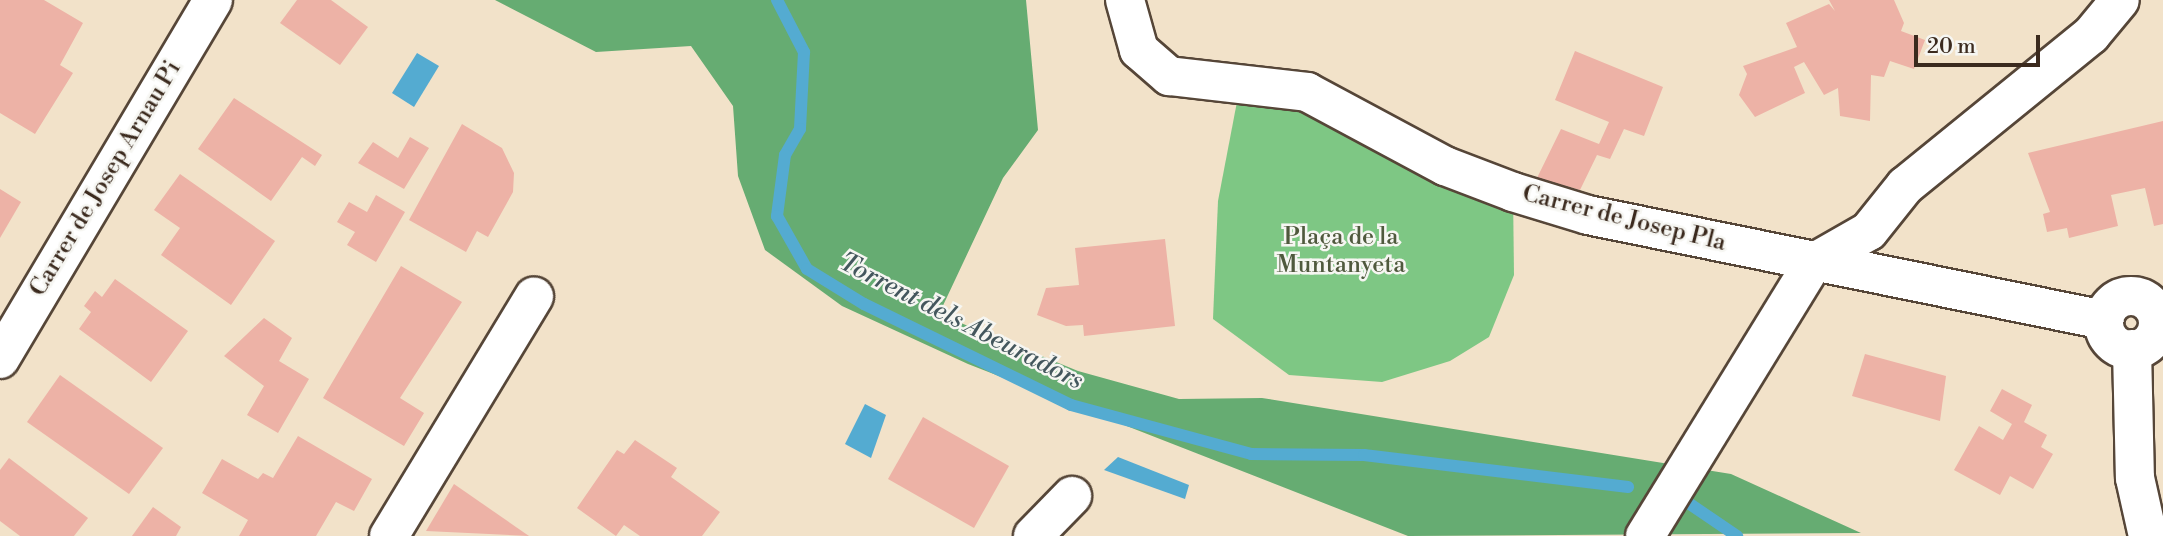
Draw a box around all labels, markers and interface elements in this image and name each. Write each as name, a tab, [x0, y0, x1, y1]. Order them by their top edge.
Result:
scale bar	[1918, 21, 2044, 65]
text: 20 m	[1927, 34, 1976, 60]
street label: Carrer de Josep Arnau Pi	[24, 56, 188, 302]
street label: Carrer de Josep Pla	[1519, 180, 1729, 258]
park label: Plaça de la Muntanyeta	[1277, 224, 1405, 280]
water label: Torrent dels Abeuradors	[834, 247, 1088, 397]

